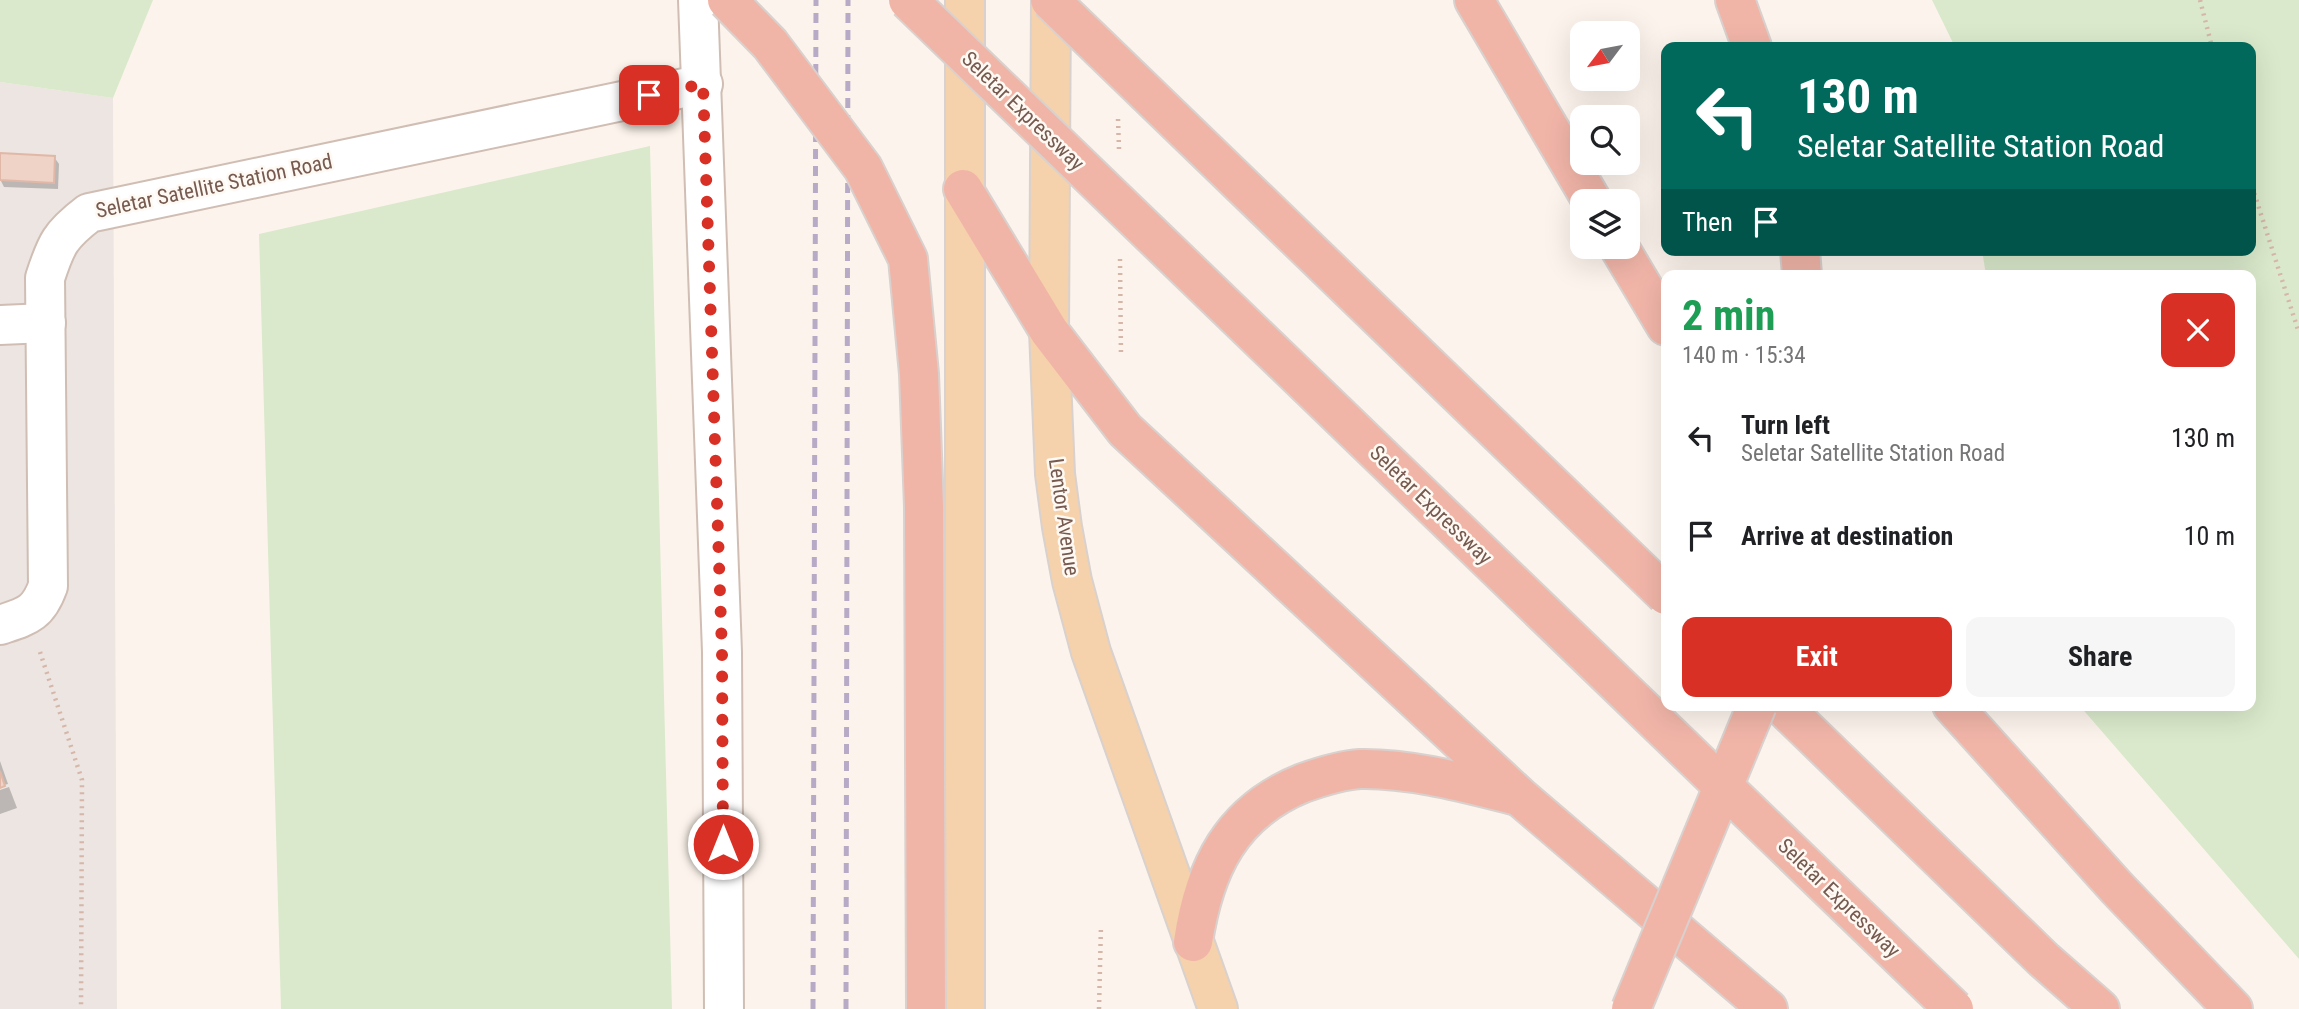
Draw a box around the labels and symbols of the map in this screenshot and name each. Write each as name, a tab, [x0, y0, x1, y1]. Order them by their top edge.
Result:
north arrow	[1570, 21, 1640, 91]
street label: Seletar Expressway	[957, 47, 1089, 176]
pin	[619, 65, 679, 125]
street label: Seletar Satellite Station Road	[94, 149, 334, 223]
street label: Seletar Expressway	[1365, 441, 1497, 570]
street label: Lentor Avenue	[1044, 457, 1084, 577]
position arrow	[686, 807, 760, 881]
street label: Seletar Expressway	[1773, 834, 1905, 963]

